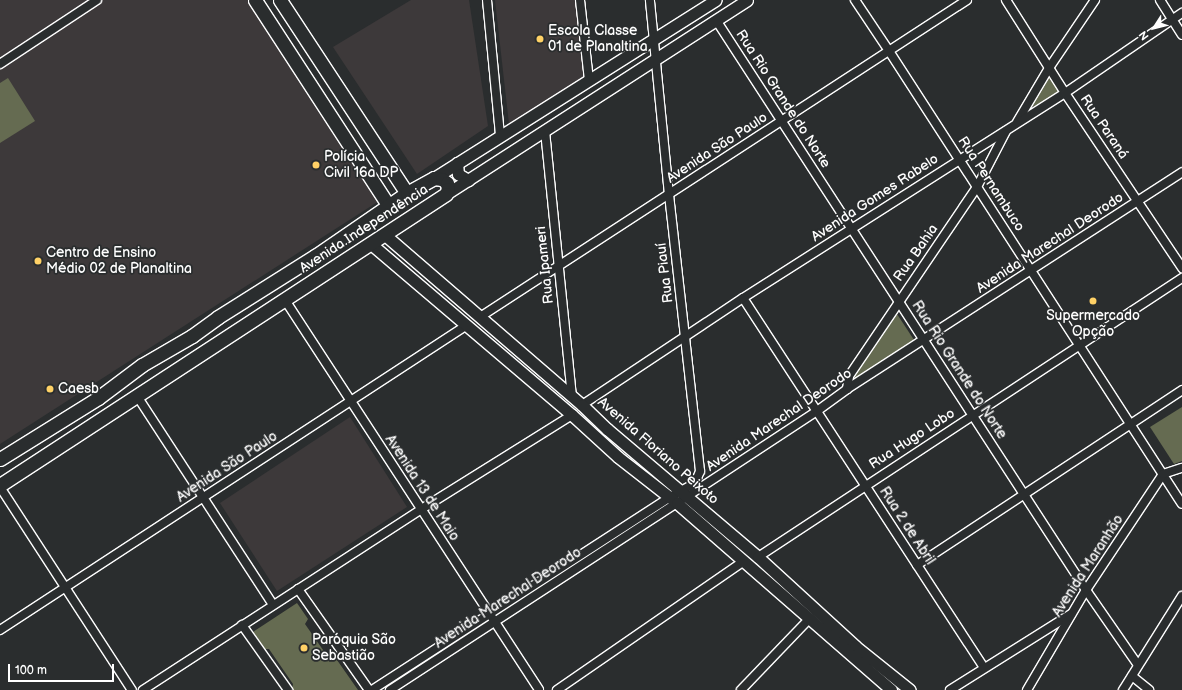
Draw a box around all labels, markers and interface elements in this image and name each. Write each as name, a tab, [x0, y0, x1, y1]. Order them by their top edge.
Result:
north arrow	[1134, 8, 1174, 48]
place label: Escola Classe 01 de Planaltina	[548, 23, 648, 56]
street label: Rua Rio Grande do Norte	[732, 27, 834, 171]
text: N	[1136, 28, 1152, 43]
marker: Escola Classe 01 de Planaltina	[535, 34, 545, 44]
street label: Rua Paraná	[1076, 92, 1132, 162]
street label: Avenida São Paulo	[663, 109, 771, 187]
street label: Rua Pernambuco	[954, 133, 1028, 235]
place label: Polícia Civil 16a DP	[324, 149, 398, 182]
street label: Avenida Gomes Rabelo	[808, 151, 942, 245]
marker: Polícia Civil 16a DP	[311, 160, 321, 170]
street label: Avenida Independência	[297, 181, 431, 277]
street label: Avenida Marechal Deorodo	[973, 189, 1127, 297]
street label: Rua Bahia	[890, 221, 942, 285]
street label: Rua Ipameri	[533, 225, 557, 305]
street label: Rua Piauí	[653, 242, 677, 304]
place label: Centro de Ensino Médio 02 de Planaltina	[46, 245, 192, 278]
marker: Centro de Ensino Médio 02 de Planaltina	[33, 256, 43, 266]
marker: Supermercado Opção	[1088, 296, 1098, 306]
street label: Rua Rio Grande do Norte	[908, 298, 1010, 442]
place label: Supermercado Opção	[1046, 308, 1140, 340]
street label: Avenida Marechal Deorodo	[703, 365, 855, 475]
place label: Caesb	[58, 381, 99, 397]
marker: Caesb	[45, 384, 55, 394]
street label: Avenida Floriano Peixoto	[594, 394, 722, 508]
street label: Rua Hugo Lobo	[866, 405, 958, 473]
street label: Avenida São Paulo	[173, 428, 281, 506]
street label: Avenida 13 de Maio	[381, 432, 463, 544]
street label: Rua 2 de Abril	[876, 484, 938, 568]
street label: Avenida Maranhão	[1049, 512, 1127, 620]
street label: Avenida Marechal Deorodo	[431, 544, 585, 652]
place label: Paróquia São Sebastião	[312, 632, 396, 664]
marker: Paróquia São Sebastião	[299, 643, 309, 653]
scale bar	[10, 656, 116, 682]
text: 100 m	[15, 663, 47, 678]

